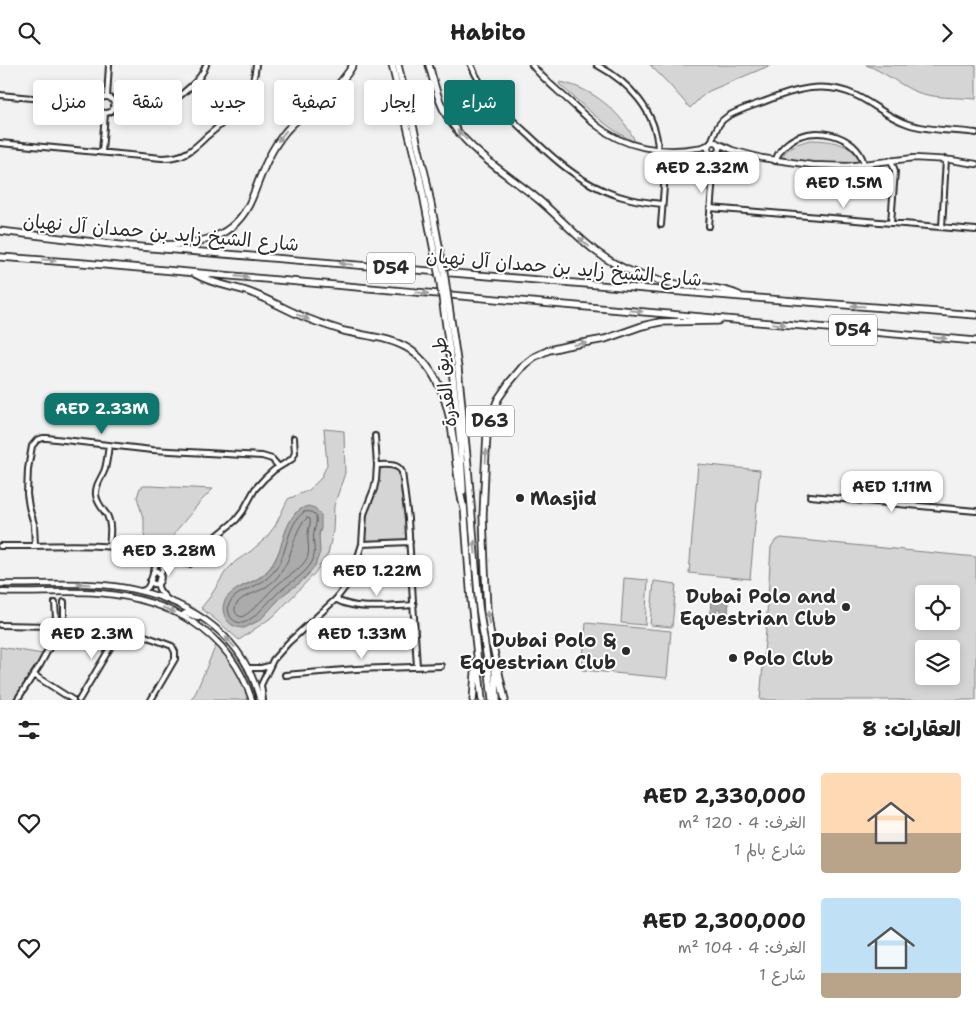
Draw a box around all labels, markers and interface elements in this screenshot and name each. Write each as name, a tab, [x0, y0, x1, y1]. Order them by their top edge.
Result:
text: Habito	[450, 18, 526, 47]
icon: search	[15, 19, 43, 47]
icon: forward	[933, 19, 961, 47]
chip: منزل	[33, 80, 104, 125]
chip: شقة	[114, 80, 182, 125]
chip: جديد	[192, 80, 264, 125]
chip: تصفية	[274, 80, 354, 125]
chip: إيجار	[364, 80, 434, 125]
chip: شراء	[444, 80, 515, 125]
one-way arrow	[277, 129, 288, 142]
one-way arrow	[456, 130, 468, 142]
pin: AED 2.32M	[645, 151, 759, 194]
text: AED 2.32M	[655, 157, 749, 178]
pin: AED 1.5M	[792, 167, 896, 209]
text: AED 1.5M	[805, 172, 883, 193]
street label: شارع الشيخ زايد بن حمدان آل نهيان	[22, 208, 300, 258]
one-way arrow	[578, 237, 590, 248]
street label: شارع الشيخ زايد بن حمدان آل نهيان	[425, 243, 703, 293]
road number: D54	[367, 253, 415, 283]
one-way arrow	[41, 256, 57, 264]
one-way arrow	[338, 260, 354, 268]
one-way arrow	[235, 273, 251, 281]
one-way arrow	[414, 289, 430, 297]
one-way arrow	[849, 302, 865, 310]
one-way arrow	[628, 307, 644, 315]
one-way arrow	[296, 313, 311, 321]
road number: D54	[829, 315, 877, 345]
one-way arrow	[771, 320, 787, 328]
one-way arrow	[933, 334, 949, 342]
street label: طريق القدرة	[427, 335, 462, 429]
one-way arrow	[572, 339, 588, 347]
pin: AED 2.33M	[45, 393, 159, 435]
text: AED 2.33M	[55, 398, 149, 419]
road number: D63	[466, 406, 514, 437]
one-way arrow	[482, 448, 490, 464]
pin: AED 1.11M	[835, 471, 949, 513]
text: AED 1.11M	[852, 476, 932, 497]
place label: Masjid	[530, 486, 597, 511]
marker: Masjid	[514, 492, 526, 504]
pin: AED 3.28M	[112, 535, 226, 577]
one-way arrow	[470, 539, 478, 555]
text: AED 3.28M	[122, 540, 216, 561]
pin: AED 1.22M	[320, 555, 434, 597]
text: AED 1.22M	[332, 560, 422, 581]
one-way arrow	[75, 580, 91, 588]
place label: Dubai Polo and Equestrian Club	[680, 584, 836, 631]
map controls	[915, 585, 960, 685]
button: locate	[915, 585, 960, 630]
marker: Dubai Polo and Equestrian Club	[840, 601, 852, 613]
one-way arrow	[162, 606, 176, 614]
one-way arrow	[484, 610, 492, 626]
pin: AED 2.3M	[40, 617, 144, 660]
pin: AED 1.33M	[305, 617, 419, 660]
text: AED 2.3M	[51, 623, 133, 644]
text: AED 1.33M	[318, 623, 406, 644]
place label: Dubai Polo & Equestrian Club	[460, 628, 616, 675]
one-way arrow	[224, 636, 236, 648]
button: layers	[915, 640, 960, 685]
marker: Dubai Polo & Equestrian Club	[620, 645, 632, 657]
place label: Polo Club	[743, 646, 834, 671]
marker: Polo Club	[727, 652, 739, 664]
text: العقارات: 8	[862, 715, 961, 743]
icon: filters	[15, 716, 43, 744]
text: AED 2,330,000	[643, 782, 806, 810]
icon: home	[861, 793, 921, 853]
icon: heart	[15, 809, 43, 837]
text: الغرف: 4 · 120 m²	[678, 812, 806, 833]
text: شارع بالم 1	[734, 839, 806, 860]
text: AED 2,300,000	[642, 907, 806, 935]
icon: home	[861, 918, 921, 978]
icon: heart	[15, 934, 43, 962]
text: الغرف: 4 · 104 m²	[678, 937, 806, 958]
text: شارع 1	[759, 964, 806, 985]

